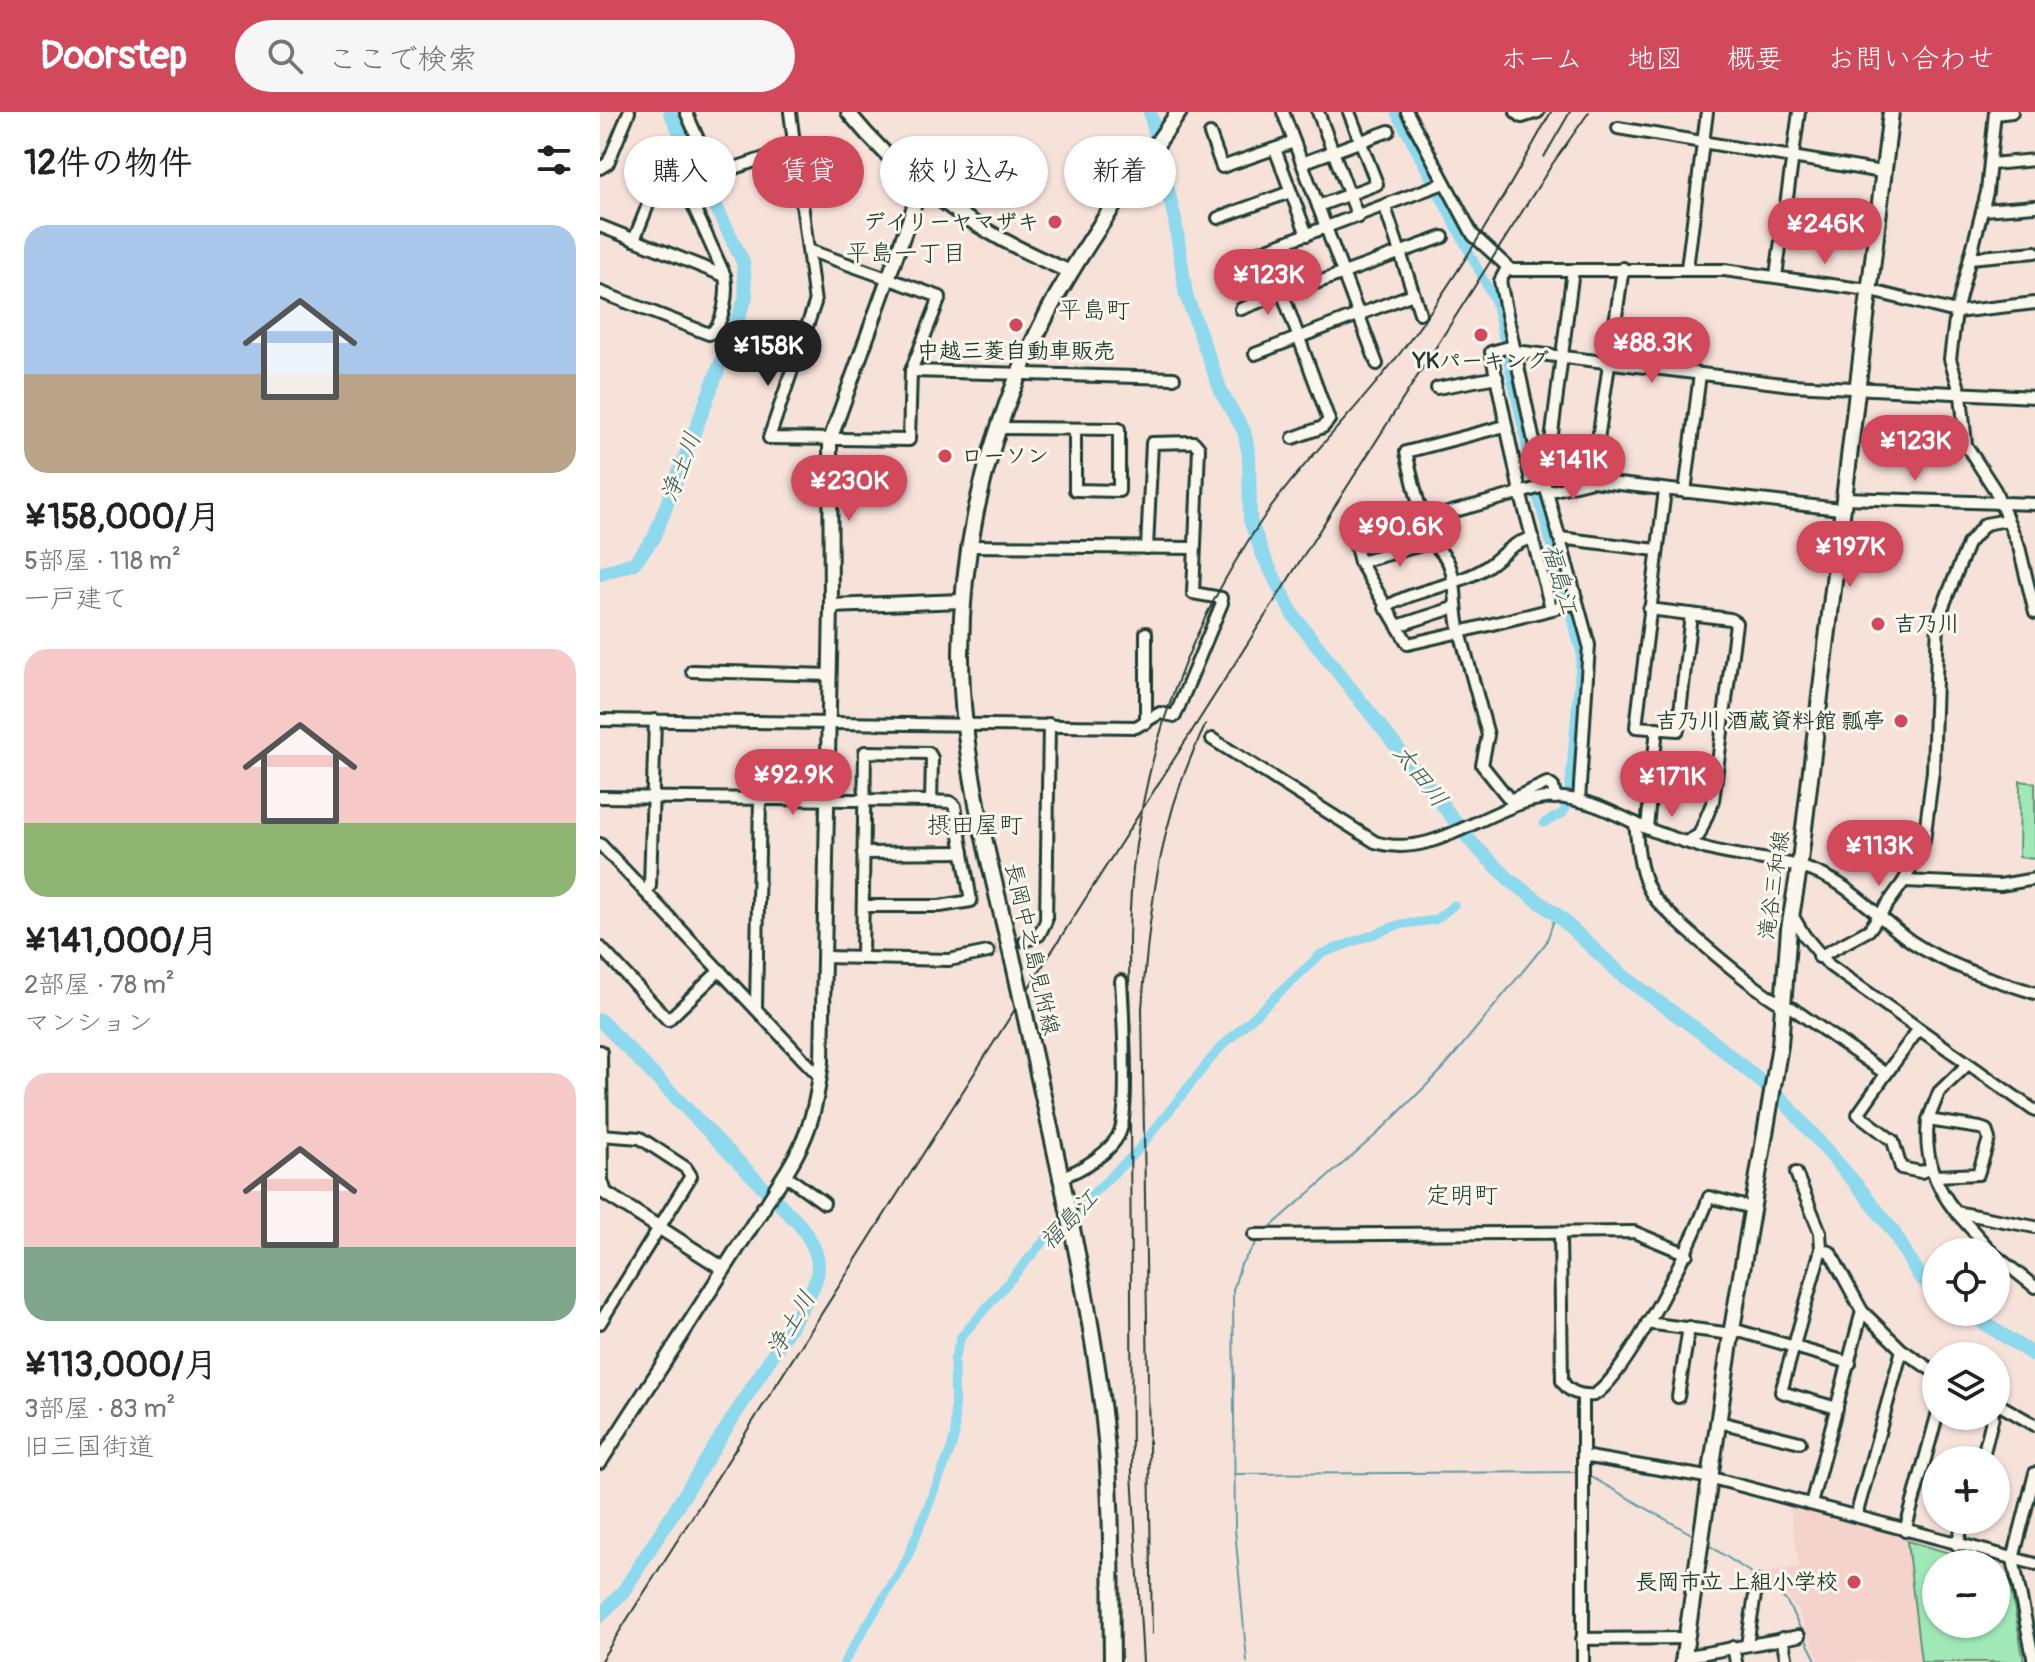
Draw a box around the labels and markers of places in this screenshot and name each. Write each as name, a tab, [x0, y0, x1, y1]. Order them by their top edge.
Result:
pin: ¥246K	[1769, 198, 1881, 266]
place label: デイリーヤマザキ	[863, 208, 1039, 236]
marker: デイリーヤマザキ	[1046, 213, 1064, 231]
pin: ¥123K	[1212, 249, 1324, 317]
marker: 中越三菱自動車販売	[1007, 316, 1025, 334]
pin: ¥88.3K	[1587, 317, 1717, 385]
pin: ¥158K	[712, 320, 824, 388]
marker: YKパーキング	[1472, 326, 1490, 344]
place label: 中越三菱自動車販売	[917, 337, 1115, 365]
place label: YKパーキング	[1412, 347, 1549, 375]
pin: ¥123K	[1859, 415, 1971, 483]
pin: ¥141K	[1517, 434, 1629, 502]
place label: ローソン	[961, 442, 1049, 470]
marker: ローソン	[936, 447, 954, 465]
pin: ¥230K	[793, 455, 905, 523]
pin: ¥90.6K	[1335, 501, 1465, 569]
pin: ¥197K	[1794, 521, 1906, 589]
place label: 吉乃川	[1894, 610, 1960, 638]
marker: 吉乃川	[1869, 615, 1887, 633]
place label: 吉乃川 酒蔵資料館 瓢亭	[1655, 707, 1885, 735]
marker: 吉乃川 酒蔵資料館 瓢亭	[1892, 712, 1910, 730]
pin: ¥92.9K	[728, 749, 858, 817]
pin: ¥171K	[1616, 751, 1728, 819]
pin: ¥113K	[1823, 820, 1935, 888]
place label: 長岡市立 上組小学校	[1635, 1568, 1838, 1596]
marker: 長岡市立 上組小学校	[1845, 1573, 1863, 1591]

